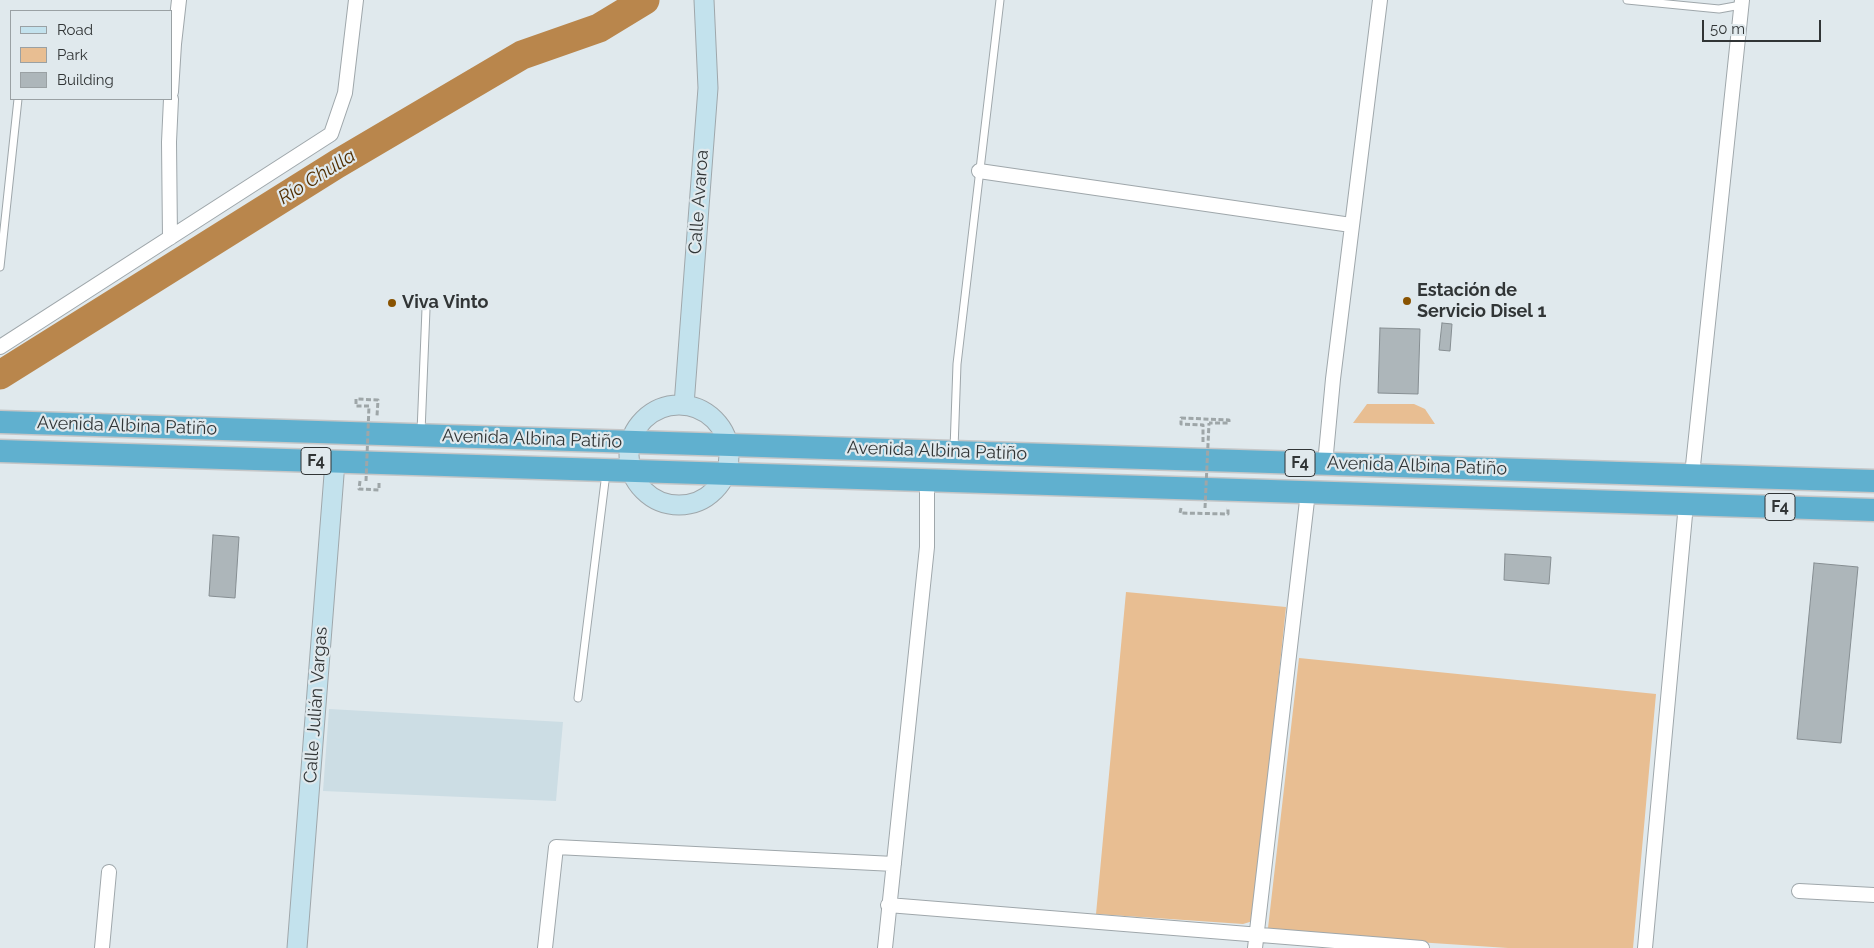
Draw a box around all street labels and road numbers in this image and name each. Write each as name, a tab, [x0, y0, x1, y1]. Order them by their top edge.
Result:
street label: Calle Avaroa	[685, 149, 713, 255]
street label: Avenida Albina Patiño	[36, 412, 218, 440]
street label: Avenida Albina Patiño	[441, 425, 623, 453]
street label: Avenida Albina Patiño	[846, 437, 1028, 465]
road number: F4	[301, 448, 331, 474]
road number: F4	[1285, 449, 1315, 476]
street label: Avenida Albina Patiño	[1326, 452, 1508, 480]
road number: F4	[1765, 494, 1795, 520]
street label: Calle Julián Vargas	[300, 626, 332, 784]

